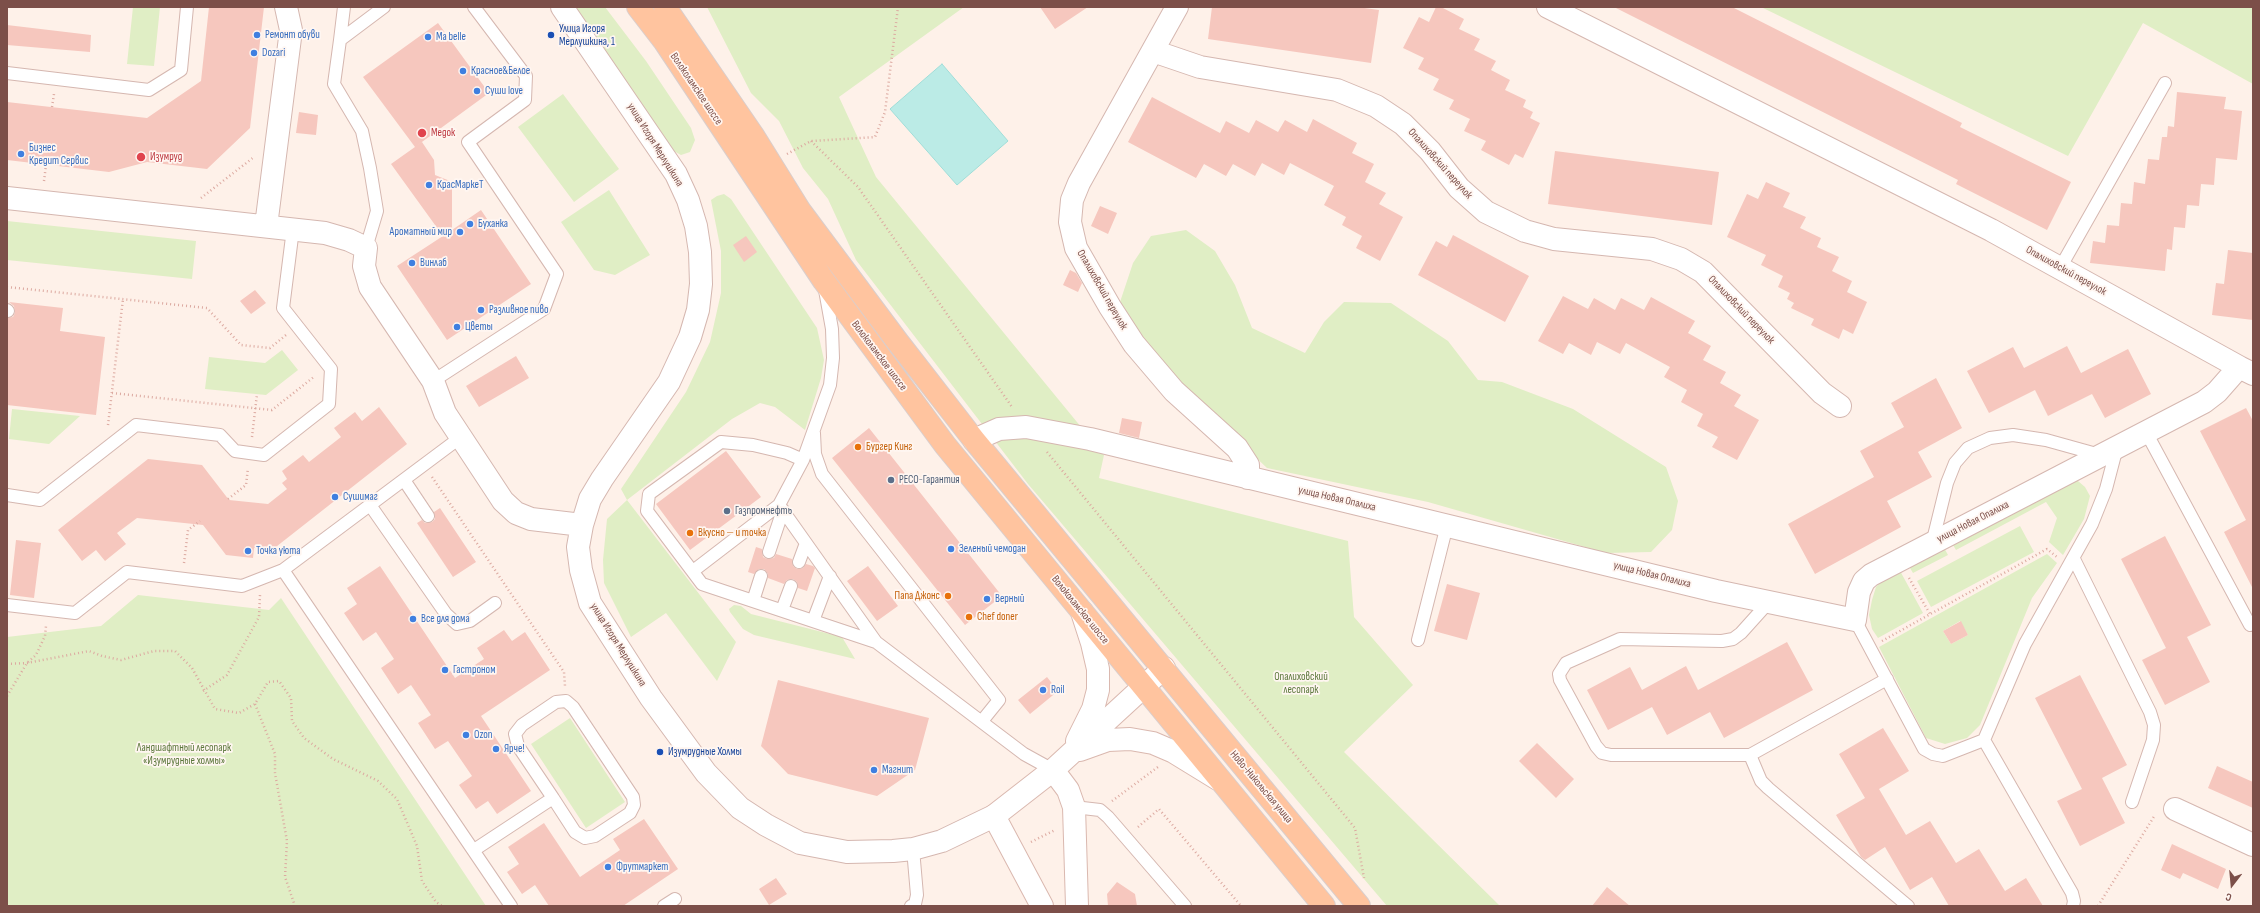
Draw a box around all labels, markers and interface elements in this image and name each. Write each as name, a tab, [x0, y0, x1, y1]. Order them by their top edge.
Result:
place label: Улица Игоря Мерлушкина, 1	[559, 22, 615, 48]
place label: Ремонт обуви	[265, 28, 320, 42]
marker: Ремонт обуви	[252, 30, 262, 40]
place label: Ma belle	[436, 30, 466, 44]
marker: Улица Игоря Мерлушкина, 1	[546, 30, 556, 40]
marker: Ma belle	[423, 32, 433, 42]
place label: Dozari	[262, 46, 285, 60]
marker: Dozari	[249, 48, 259, 58]
street label: Волоколамское шоссе	[667, 50, 725, 128]
place label: Красное&Белое	[471, 64, 530, 78]
marker: Красное&Белое	[458, 66, 468, 76]
place label: Суши love	[485, 84, 523, 98]
marker: Суши love	[472, 86, 482, 96]
street label: улица Игоря Мерлушкина	[624, 101, 686, 189]
place label: Медок	[431, 126, 455, 140]
street label: Опалиховский переулок	[1405, 126, 1475, 202]
marker: Медок	[416, 127, 428, 139]
place label: Бизнес Кредит Сервис	[29, 141, 89, 167]
marker: Бизнес Кредит Сервис	[16, 149, 26, 159]
place label: Изумруд	[150, 150, 182, 164]
marker: Изумруд	[135, 151, 147, 163]
place label: КрасМаркеТ	[437, 178, 483, 192]
marker: КрасМаркеТ	[424, 180, 434, 190]
place label: Буханка	[478, 217, 508, 231]
marker: Буханка	[465, 219, 475, 229]
place label: Ароматный мир	[390, 225, 452, 239]
marker: Ароматный мир	[455, 227, 465, 237]
street label: Опалиховский переулок	[2023, 243, 2109, 299]
street label: Опалиховский переулок	[1074, 248, 1130, 332]
place label: Винлаб	[420, 256, 447, 270]
marker: Винлаб	[407, 258, 417, 268]
street label: Опалиховский переулок	[1705, 273, 1777, 347]
place label: Разливное пиво	[489, 303, 549, 317]
marker: Разливное пиво	[476, 305, 486, 315]
street label: Волоколамское шоссе	[848, 318, 910, 394]
place label: Цветы	[465, 320, 493, 334]
marker: Цветы	[452, 322, 462, 332]
place label: Бургер Кинг	[866, 440, 912, 454]
marker: Бургер Кинг	[853, 442, 863, 452]
place label: РЕСО-Гарантия	[899, 473, 960, 487]
marker: РЕСО-Гарантия	[886, 475, 896, 485]
street label: улица Новая Опалиха	[1297, 484, 1377, 514]
place label: Сушимаг	[343, 490, 378, 504]
marker: Сушимаг	[330, 492, 340, 502]
street label: улица Новая Опалиха	[1935, 498, 2011, 546]
place label: Газпромнефть	[735, 504, 792, 518]
marker: Газпромнефть	[722, 506, 732, 516]
place label: Вкусно — и точка	[698, 526, 766, 540]
marker: Вкусно — и точка	[685, 528, 695, 538]
place label: Зеленый чемодан	[959, 542, 1026, 556]
place label: Точка уюта	[256, 544, 301, 558]
marker: Зеленый чемодан	[946, 544, 956, 554]
marker: Точка уюта	[243, 546, 253, 556]
street label: улица Новая Опалиха	[1612, 559, 1692, 591]
street label: Волоколамское шоссе	[1048, 573, 1112, 647]
place label: Папа Джонс	[895, 589, 940, 603]
marker: Папа Джонс	[943, 591, 953, 601]
place label: Верный	[995, 592, 1024, 606]
marker: Верный	[982, 594, 992, 604]
street label: улица Игоря Мерлушкина	[587, 601, 649, 689]
place label: Chef doner	[977, 610, 1018, 624]
place label: Все для дома	[421, 612, 470, 626]
marker: Chef doner	[964, 612, 974, 622]
marker: Все для дома	[408, 614, 418, 624]
place label: Гастроном	[453, 663, 496, 677]
marker: Гастроном	[440, 665, 450, 675]
park label: Опалиховский лесопарк	[1274, 670, 1328, 696]
place label: Roil	[1051, 683, 1065, 697]
marker: Roil	[1038, 685, 1048, 695]
place label: Ozon	[474, 728, 492, 742]
marker: Ozon	[461, 730, 471, 740]
park label: Ландшафтный лесопарк «Изумрудные холмы»	[137, 741, 231, 767]
place label: Ярче!	[504, 742, 525, 756]
marker: Ярче!	[491, 744, 501, 754]
place label: Изумрудные Холмы	[668, 745, 742, 759]
marker: Изумрудные Холмы	[655, 747, 665, 757]
street label: Ново-Никольская улица	[1227, 748, 1295, 826]
place label: Магнит	[882, 763, 913, 777]
marker: Магнит	[869, 765, 879, 775]
place label: Фрутмаркет	[616, 860, 668, 874]
marker: Фрутмаркет	[603, 862, 613, 872]
north arrow	[2212, 865, 2252, 905]
text: С	[2224, 890, 2233, 904]

